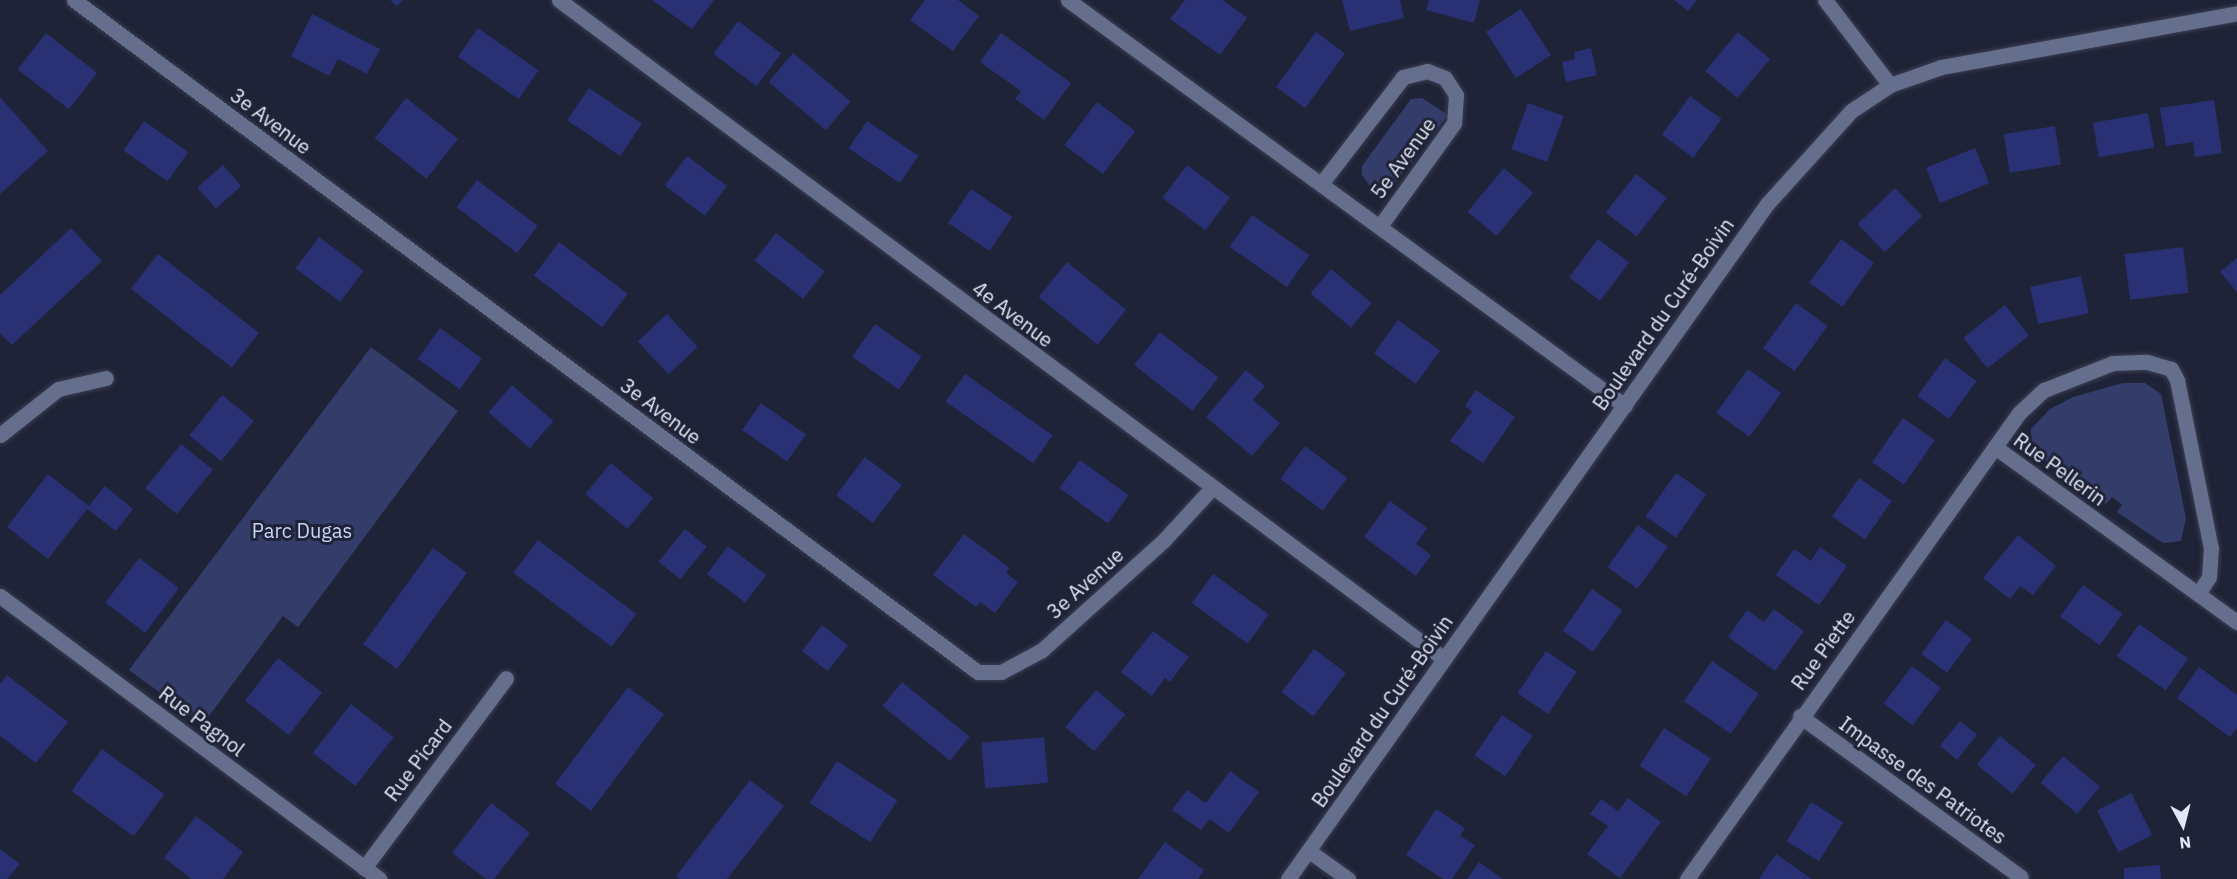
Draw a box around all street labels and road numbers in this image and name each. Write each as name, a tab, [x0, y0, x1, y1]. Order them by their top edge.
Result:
street label: 3e Avenue	[226, 83, 316, 159]
street label: 5e Avenue	[1366, 113, 1440, 203]
street label: Boulevard du Curé-Boivin	[1587, 213, 1739, 415]
street label: 4e Avenue	[968, 276, 1058, 352]
street label: 3e Avenue	[616, 373, 706, 449]
street label: Rue Pellerin	[2009, 428, 2111, 510]
street label: 3e Avenue	[1042, 542, 1128, 624]
street label: Rue Piette	[1786, 605, 1860, 695]
street label: Boulevard du Curé-Boivin	[1306, 610, 1458, 812]
street label: Rue Pagnol	[154, 681, 250, 761]
street label: Impasse des Patriotes	[1835, 711, 2011, 849]
street label: Rue Picard	[379, 714, 457, 806]

